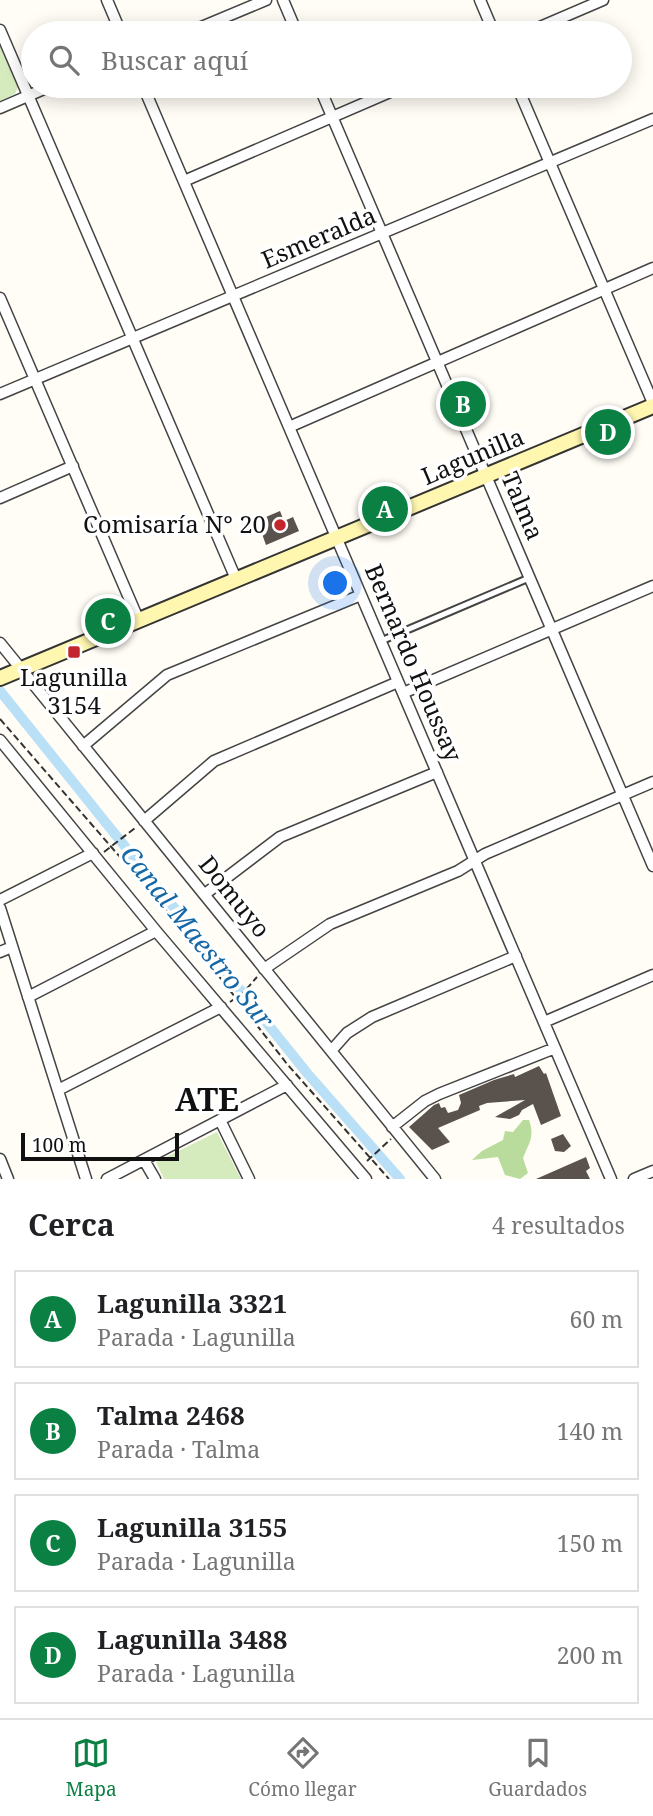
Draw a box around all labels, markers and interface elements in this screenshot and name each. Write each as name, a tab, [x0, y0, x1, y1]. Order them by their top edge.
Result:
search box	[21, 21, 632, 98]
icon: search	[45, 41, 83, 79]
text: Buscar aquí	[101, 42, 248, 78]
street label: Esmeralda	[256, 198, 381, 276]
pin: B	[440, 378, 486, 430]
pin: D	[585, 406, 631, 458]
street label: Lagunilla	[416, 419, 529, 492]
street label: Talma	[494, 466, 552, 545]
pin: A	[362, 483, 408, 535]
place label: Comisaría N° 20	[83, 507, 266, 540]
marker: Comisaría N° 20	[272, 517, 288, 533]
street label: Bernardo Houssay	[358, 559, 471, 767]
your location	[318, 566, 352, 600]
pin: C	[85, 595, 131, 647]
marker: Lagunilla 3154	[66, 644, 82, 660]
place label: Lagunilla 3154	[20, 660, 128, 721]
water label: Canal Maestro Sur	[113, 837, 283, 1036]
street label: Domuyo	[192, 848, 278, 944]
district label: ATE	[175, 1077, 239, 1120]
scale bar	[21, 1130, 178, 1162]
text: 100 m	[32, 1132, 87, 1158]
text: Cerca	[28, 1204, 115, 1245]
text: 4 resultados	[492, 1209, 625, 1241]
text: Lagunilla 3321	[97, 1285, 287, 1321]
text: A	[44, 1303, 62, 1335]
text: 60 m	[570, 1303, 623, 1335]
text: Parada · Lagunilla	[97, 1321, 296, 1353]
text: Talma 2468	[97, 1397, 245, 1433]
text: B	[45, 1415, 61, 1447]
text: 140 m	[557, 1415, 623, 1447]
text: Parada · Talma	[97, 1433, 260, 1465]
text: Lagunilla 3155	[97, 1509, 287, 1545]
text: C	[45, 1527, 61, 1559]
text: 150 m	[557, 1527, 623, 1559]
text: Parada · Lagunilla	[97, 1545, 296, 1577]
text: Lagunilla 3488	[97, 1621, 287, 1657]
text: D	[44, 1639, 62, 1671]
text: 200 m	[557, 1639, 623, 1671]
text: Parada · Lagunilla	[97, 1657, 296, 1689]
tab: Mapa	[66, 1734, 117, 1802]
tab: Cómo llegar	[248, 1734, 357, 1802]
tab: Guardados	[488, 1734, 587, 1802]

